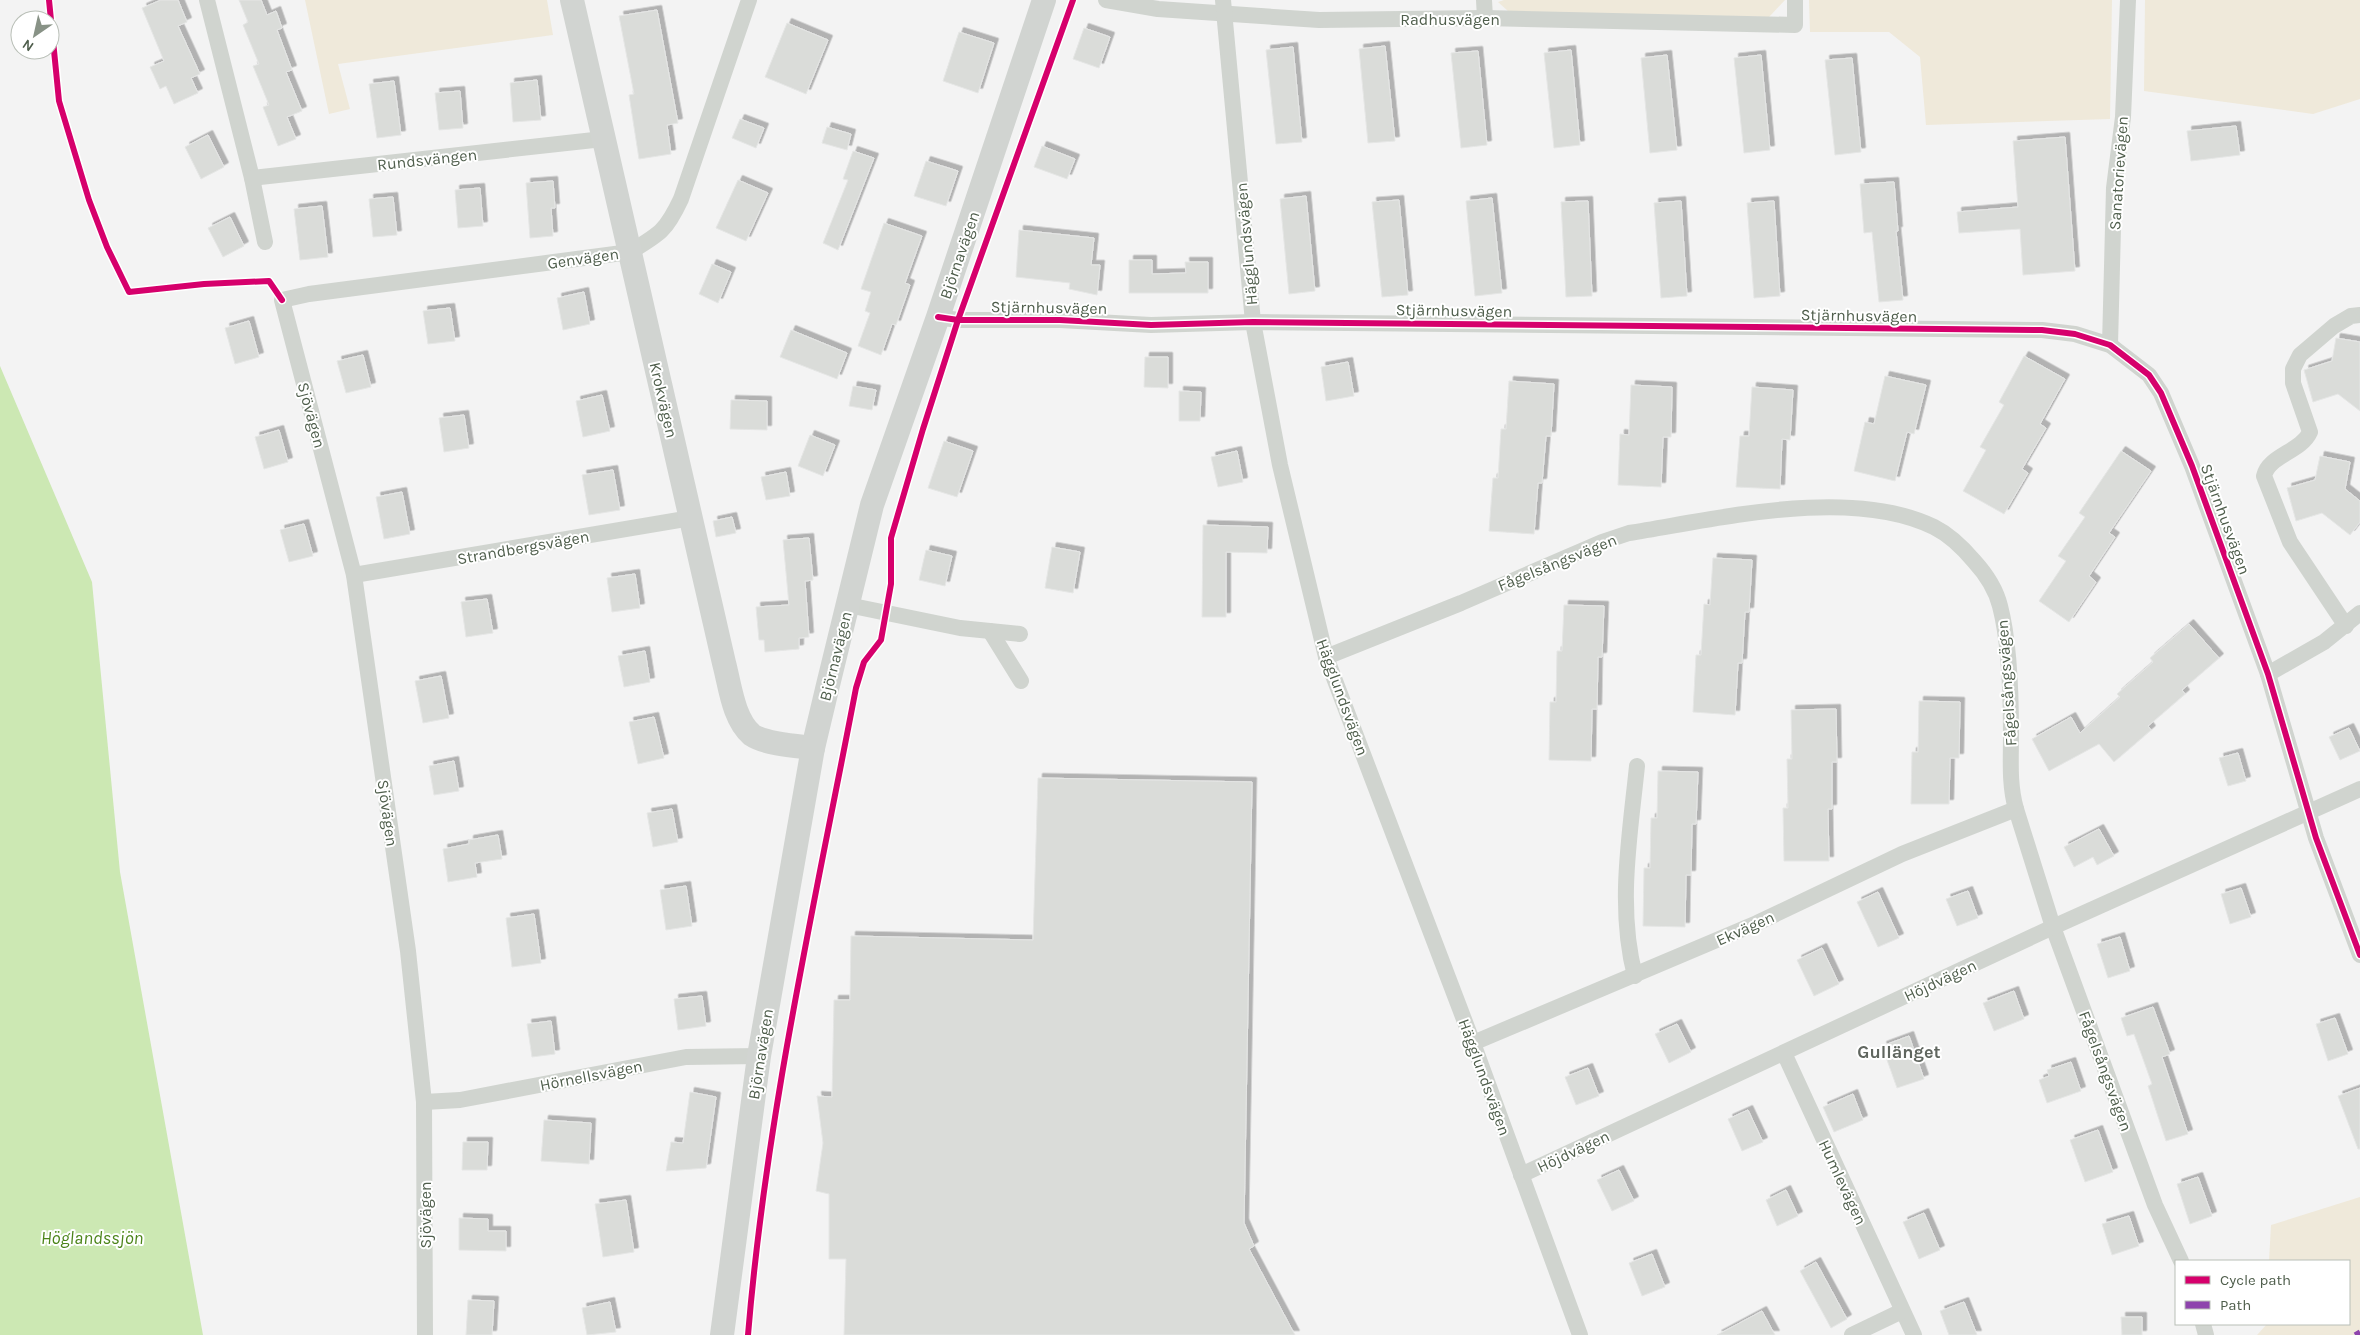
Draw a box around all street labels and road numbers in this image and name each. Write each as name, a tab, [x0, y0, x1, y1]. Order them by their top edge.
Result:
street label: Radhusvägen	[1400, 10, 1500, 29]
street label: Sanatorievägen	[2105, 115, 2132, 231]
street label: Rundsvängen	[376, 145, 478, 174]
street label: Hägglundsvägen	[1232, 182, 1261, 306]
street label: Björnavägen	[936, 209, 983, 302]
street label: Genvägen	[546, 244, 620, 273]
street label: Stjärnhusvägen	[991, 297, 1107, 318]
street label: Stjärnhusvägen	[1396, 300, 1512, 321]
street label: Stjärnhusvägen	[1801, 305, 1917, 326]
street label: Krokvägen	[646, 360, 681, 440]
street label: Sjövägen	[294, 380, 329, 450]
street label: Stjärnhusvägen	[2197, 461, 2254, 577]
street label: Strandbergsvägen	[456, 527, 591, 568]
street label: Fågelsångsvägen	[1495, 530, 1619, 595]
street label: Björnavägen	[815, 609, 856, 703]
street label: Fågelsångsvägen	[1993, 619, 2020, 747]
street label: Hägglundsvägen	[1313, 636, 1372, 758]
street label: Sjövägen	[373, 778, 402, 848]
street label: Ekvägen	[1713, 907, 1777, 950]
street label: Höjdvägen	[1901, 955, 1979, 1005]
street label: Björnavägen	[744, 1007, 777, 1101]
street label: Fågelsångsvägen	[2075, 1008, 2136, 1134]
street label: Hägglundsvägen	[1455, 1016, 1514, 1138]
street label: Hörnellsvägen	[538, 1056, 644, 1095]
street label: Höjdvägen	[1534, 1126, 1612, 1176]
street label: Humlevägen	[1815, 1137, 1871, 1228]
street label: Sjövägen	[416, 1181, 435, 1249]

